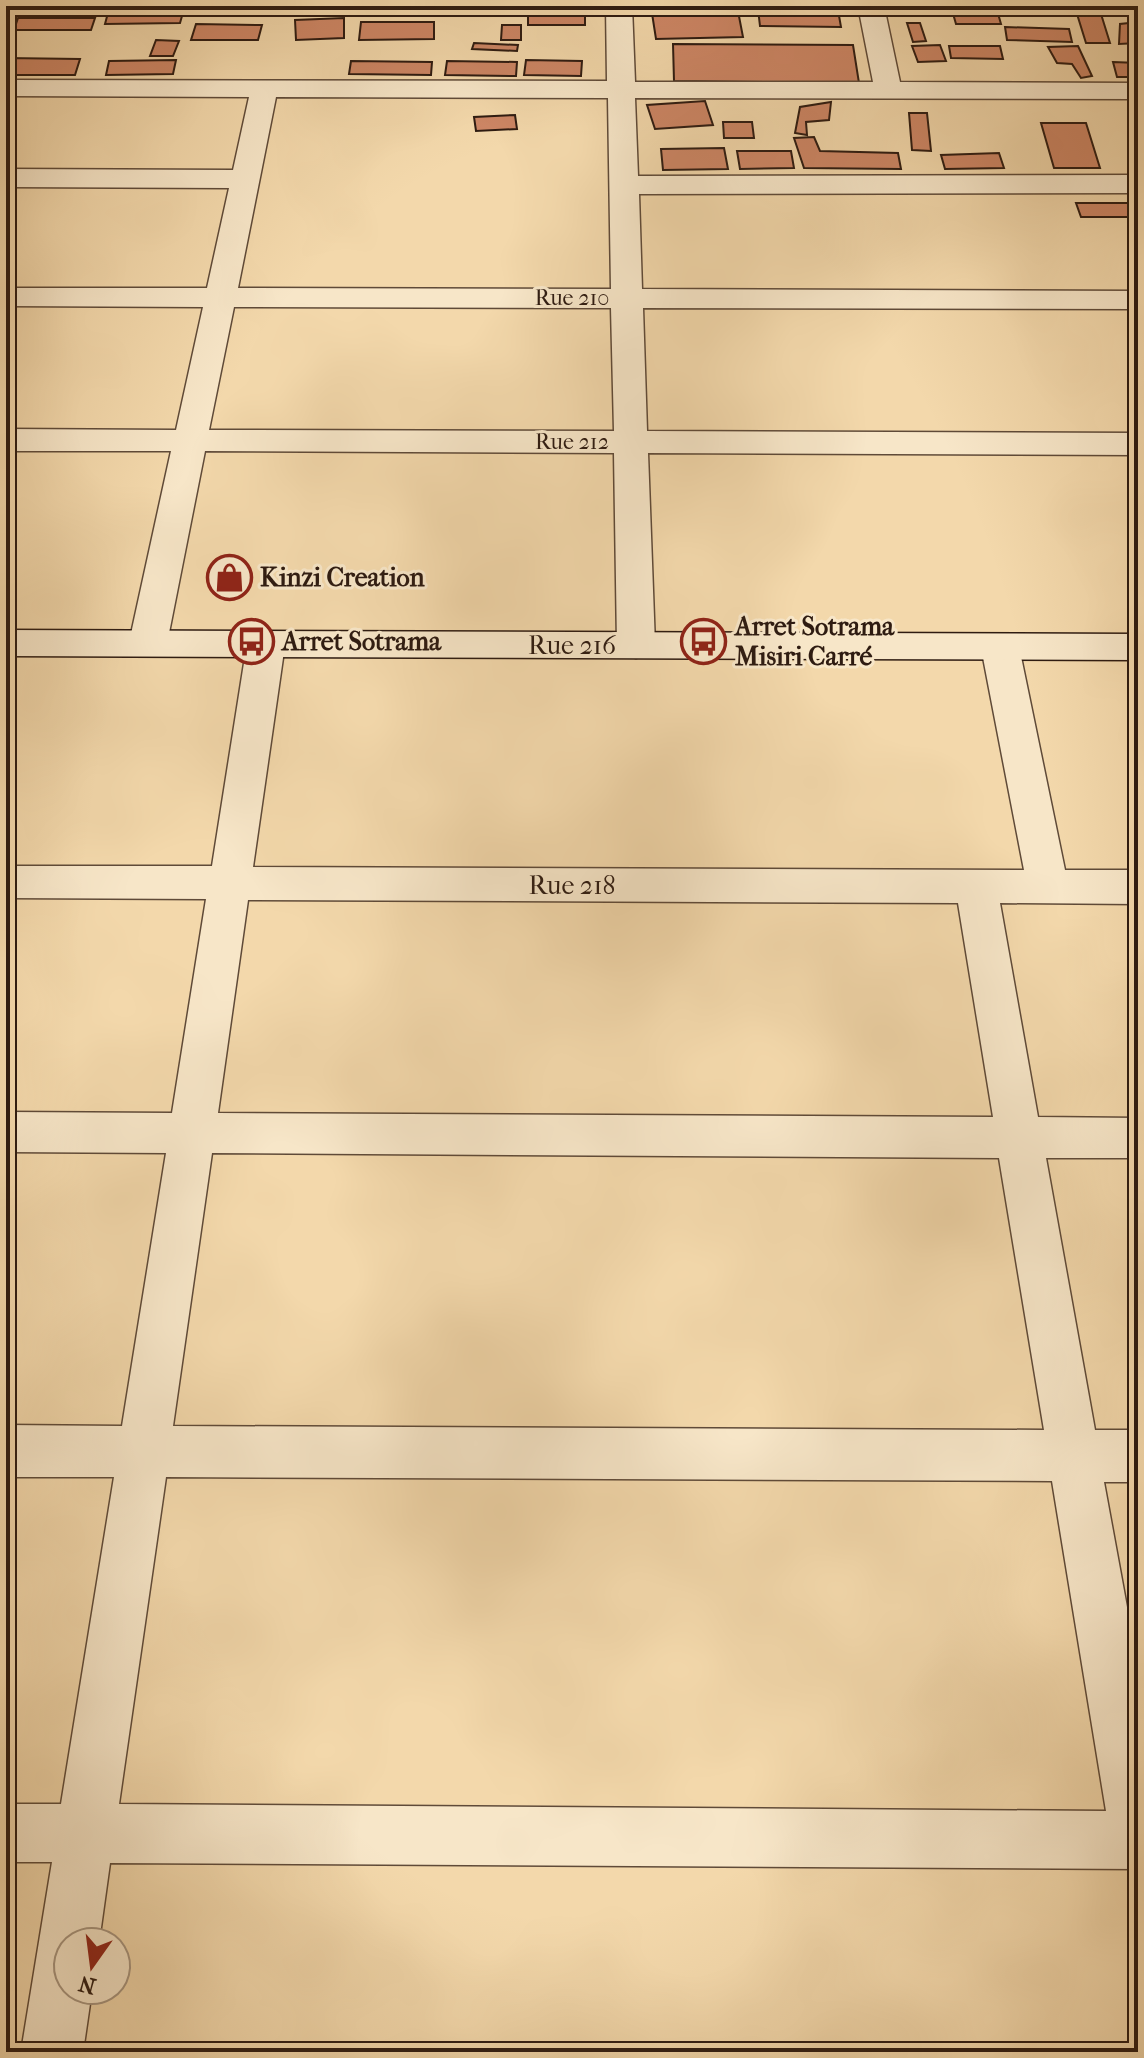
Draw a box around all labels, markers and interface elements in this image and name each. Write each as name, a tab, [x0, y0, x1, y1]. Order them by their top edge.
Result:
street label: Rue 210	[535, 285, 609, 311]
street label: Rue 212	[535, 429, 609, 455]
shop icon: Kinzi Creation	[205, 553, 253, 601]
place label: Kinzi Creation	[260, 562, 425, 593]
place label: Arret Sotrama Misiri Carré	[733, 611, 895, 672]
bus stop icon: Arret Sotrama	[227, 617, 275, 665]
bus stop icon: Arret Sotrama Misiri Carré	[680, 617, 728, 665]
place label: Arret Sotrama	[280, 626, 442, 657]
street label: Rue 216	[528, 630, 617, 661]
street label: Rue 218	[528, 870, 616, 901]
north arrow	[52, 1926, 132, 2006]
text: N	[76, 1970, 99, 1999]

